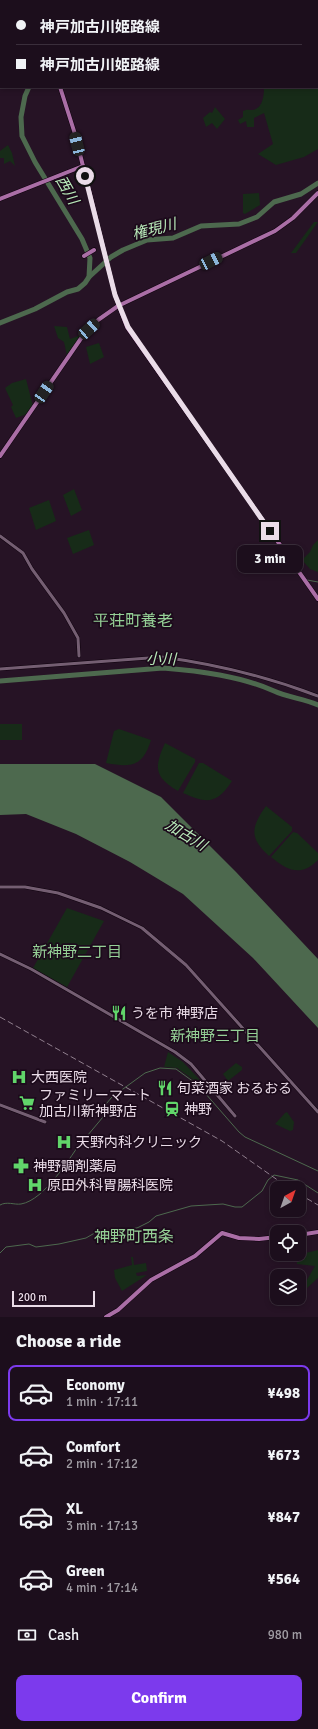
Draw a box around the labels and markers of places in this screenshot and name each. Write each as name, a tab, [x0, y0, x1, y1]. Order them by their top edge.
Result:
restaurant icon: うを市 神野店	[110, 1004, 128, 1022]
place label: うを市 神野店	[131, 1005, 218, 1022]
hospital icon: 大西医院	[10, 1068, 28, 1086]
place label: 大西医院	[31, 1069, 87, 1086]
restaurant icon: 旬菜酒家 おるおる	[156, 1079, 174, 1097]
place label: 旬菜酒家 おるおる	[177, 1080, 292, 1097]
place label: ファミリーマート 加古川新神野店	[39, 1087, 151, 1120]
supermarket icon: ファミリーマート 加古川新神野店	[18, 1094, 36, 1112]
station icon: 神野	[163, 1100, 181, 1118]
place label: 神野	[184, 1101, 212, 1118]
hospital icon: 天野内科クリニック	[55, 1133, 73, 1151]
place label: 天野内科クリニック	[76, 1134, 202, 1151]
pharmacy icon: 神野調剤薬局	[12, 1157, 30, 1175]
place label: 神野調剤薬局	[33, 1158, 117, 1175]
hospital icon: 原田外科胃腸科医院	[26, 1176, 44, 1194]
place label: 原田外科胃腸科医院	[47, 1177, 173, 1194]

